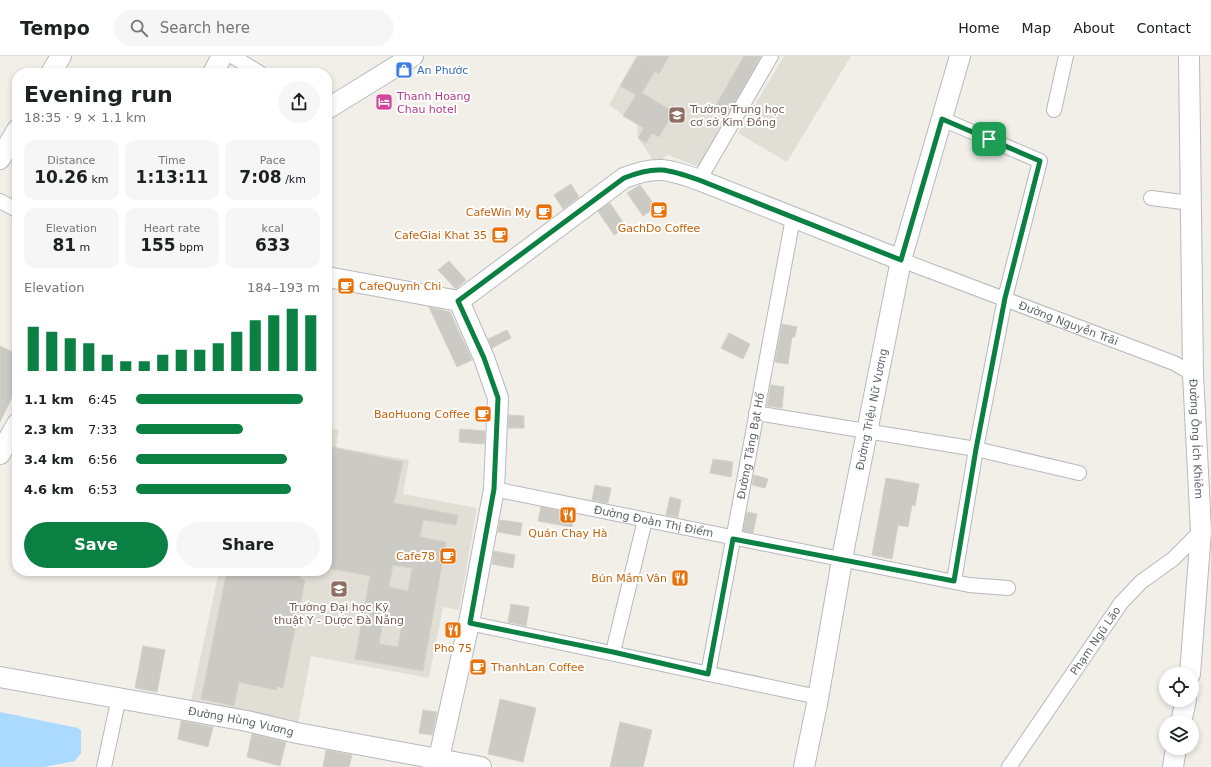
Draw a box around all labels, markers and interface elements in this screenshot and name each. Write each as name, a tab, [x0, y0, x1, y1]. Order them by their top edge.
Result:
search box	[114, 10, 394, 46]
text: Tempo	[20, 17, 90, 39]
icon: search	[128, 17, 150, 39]
text: Search here	[160, 19, 250, 37]
text: Home	[958, 20, 1000, 36]
text: Map	[1022, 20, 1051, 36]
text: About	[1073, 20, 1115, 36]
text: Contact	[1137, 20, 1191, 36]
shop icon: An Phước	[394, 60, 414, 80]
place label: An Phước	[417, 64, 468, 77]
button: share	[278, 81, 320, 123]
text: Evening run	[24, 82, 173, 107]
place label: Thanh Hoang Chau hotel	[396, 90, 471, 116]
hotel icon: Thanh Hoang Chau hotel	[374, 92, 394, 112]
place label: Trường Trung học cơ sở Kim Đồng	[689, 103, 785, 129]
school or university icon: Trường Trung học cơ sở Kim Đồng	[667, 105, 687, 125]
text: 18:35 · 9 × 1.1 km	[24, 110, 146, 125]
pin	[972, 122, 1006, 156]
icon: arrive	[978, 128, 1000, 150]
text: Distance	[47, 154, 95, 167]
text: Time	[159, 154, 185, 167]
text: Pace	[260, 154, 286, 167]
text: 10.26	[34, 167, 88, 187]
text: 1:13:11	[136, 167, 208, 187]
text: 7:08	[239, 167, 282, 187]
text: km	[88, 173, 109, 186]
text: /km	[282, 173, 306, 186]
cafe icon: GachDo Coffee	[649, 200, 669, 220]
cafe icon: CafeWin My	[534, 202, 554, 222]
place label: CafeWin My	[466, 206, 531, 219]
text: Elevation	[46, 222, 97, 235]
text: Heart rate	[144, 222, 200, 235]
text: kcal	[262, 222, 284, 235]
place label: GachDo Coffee	[618, 222, 700, 235]
cafe icon: CafeGiai Khat 35	[490, 225, 510, 245]
place label: CafeGiai Khat 35	[394, 229, 487, 242]
text: 81	[52, 235, 76, 255]
text: 155	[140, 235, 176, 255]
text: 633	[255, 235, 290, 255]
text: m	[76, 241, 90, 254]
text: bpm	[176, 241, 204, 254]
cafe icon: CafeQuynh Chi	[336, 276, 356, 296]
text: Elevation	[24, 280, 84, 295]
text: 184–193 m	[247, 280, 320, 295]
place label: CafeQuynh Chi	[359, 280, 441, 293]
street label: Đường Nguyễn Trãi	[1017, 299, 1120, 348]
street label: Đường Triệu Nữ Vương	[853, 347, 890, 471]
street label: Đường Ông Ích Khiêm	[1187, 378, 1206, 499]
street label: Đường Tăng Bạt Hổ	[734, 391, 767, 500]
text: 1.1 km	[24, 392, 74, 407]
text: 6:45	[88, 392, 117, 407]
cafe icon: BaoHuong Coffee	[473, 404, 493, 424]
place label: BaoHuong Coffee	[374, 408, 470, 421]
text: 2.3 km	[24, 422, 74, 437]
text: 7:33	[88, 422, 117, 437]
text: 3.4 km	[24, 452, 74, 467]
text: 6:56	[88, 452, 117, 467]
text: 4.6 km	[24, 482, 74, 497]
text: 6:53	[88, 482, 117, 497]
street label: Đường Đoàn Thị Điểm	[593, 503, 715, 540]
restaurant icon: Quán Chay Hà	[558, 505, 578, 525]
button: Save	[24, 522, 168, 568]
button: Share	[176, 522, 320, 568]
place label: Quán Chay Hà	[528, 527, 608, 540]
cafe icon: Cafe78	[438, 546, 458, 566]
place label: Cafe78	[396, 550, 435, 563]
restaurant icon: Bún Mắm Vân	[670, 568, 690, 588]
place label: Bún Mắm Vân	[591, 572, 667, 585]
school or university icon: Trường Đại học Kỹ thuật Y - Dược Đà Nẵng	[329, 579, 349, 599]
place label: Trường Đại học Kỹ thuật Y - Dược Đà Nẵng	[274, 601, 404, 627]
street label: Phạm Ngũ Lão	[1067, 604, 1123, 677]
restaurant icon: Pho 75	[443, 620, 463, 640]
place label: Pho 75	[434, 642, 472, 655]
cafe icon: ThanhLan Coffee	[468, 657, 488, 677]
place label: ThanhLan Coffee	[490, 661, 584, 674]
map controls	[1159, 667, 1199, 755]
button: locate	[1159, 667, 1199, 707]
street label: Đường Hùng Vương	[187, 704, 295, 739]
button: layers	[1159, 715, 1199, 755]

